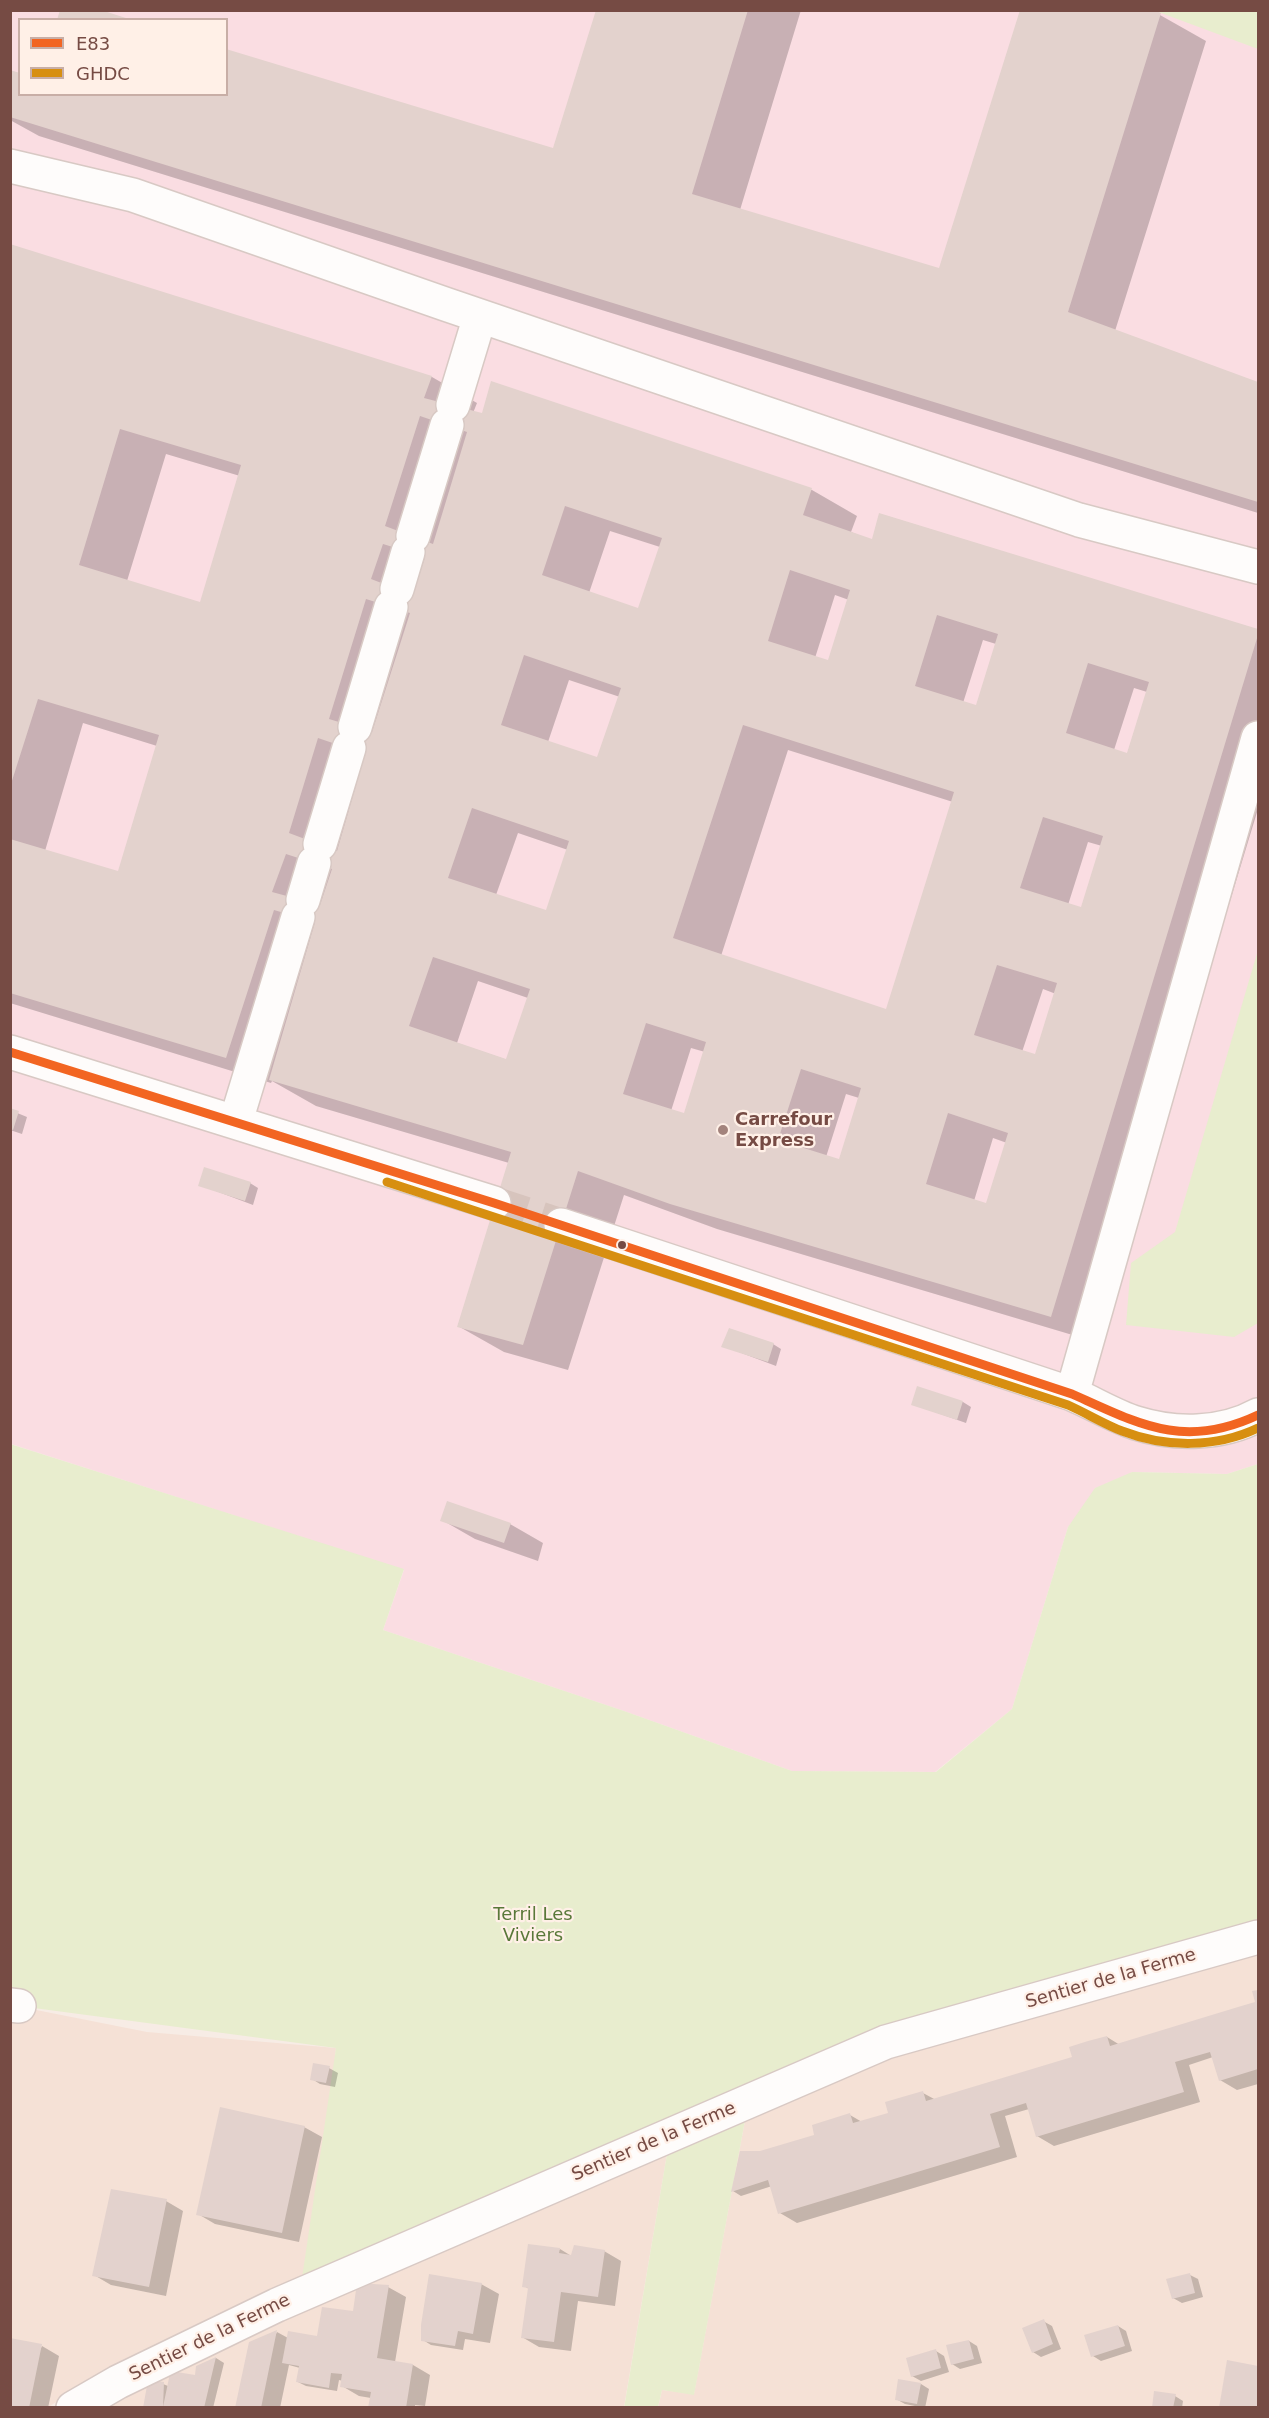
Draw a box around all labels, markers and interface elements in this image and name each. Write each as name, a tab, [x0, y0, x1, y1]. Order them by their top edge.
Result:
legend	[18, 18, 228, 96]
text: E83	[76, 33, 110, 54]
text: GHDC	[76, 63, 130, 84]
place label: Carrefour Express	[735, 1109, 832, 1152]
marker: Carrefour Express	[716, 1123, 730, 1137]
unlabelled marker	[616, 1239, 628, 1251]
park label: Terril Les Viviers	[493, 1904, 573, 1946]
street label: Sentier de la Ferme	[1023, 1944, 1199, 2014]
street label: Sentier de la Ferme	[569, 2098, 739, 2186]
street label: Sentier de la Ferme	[126, 2290, 294, 2386]

